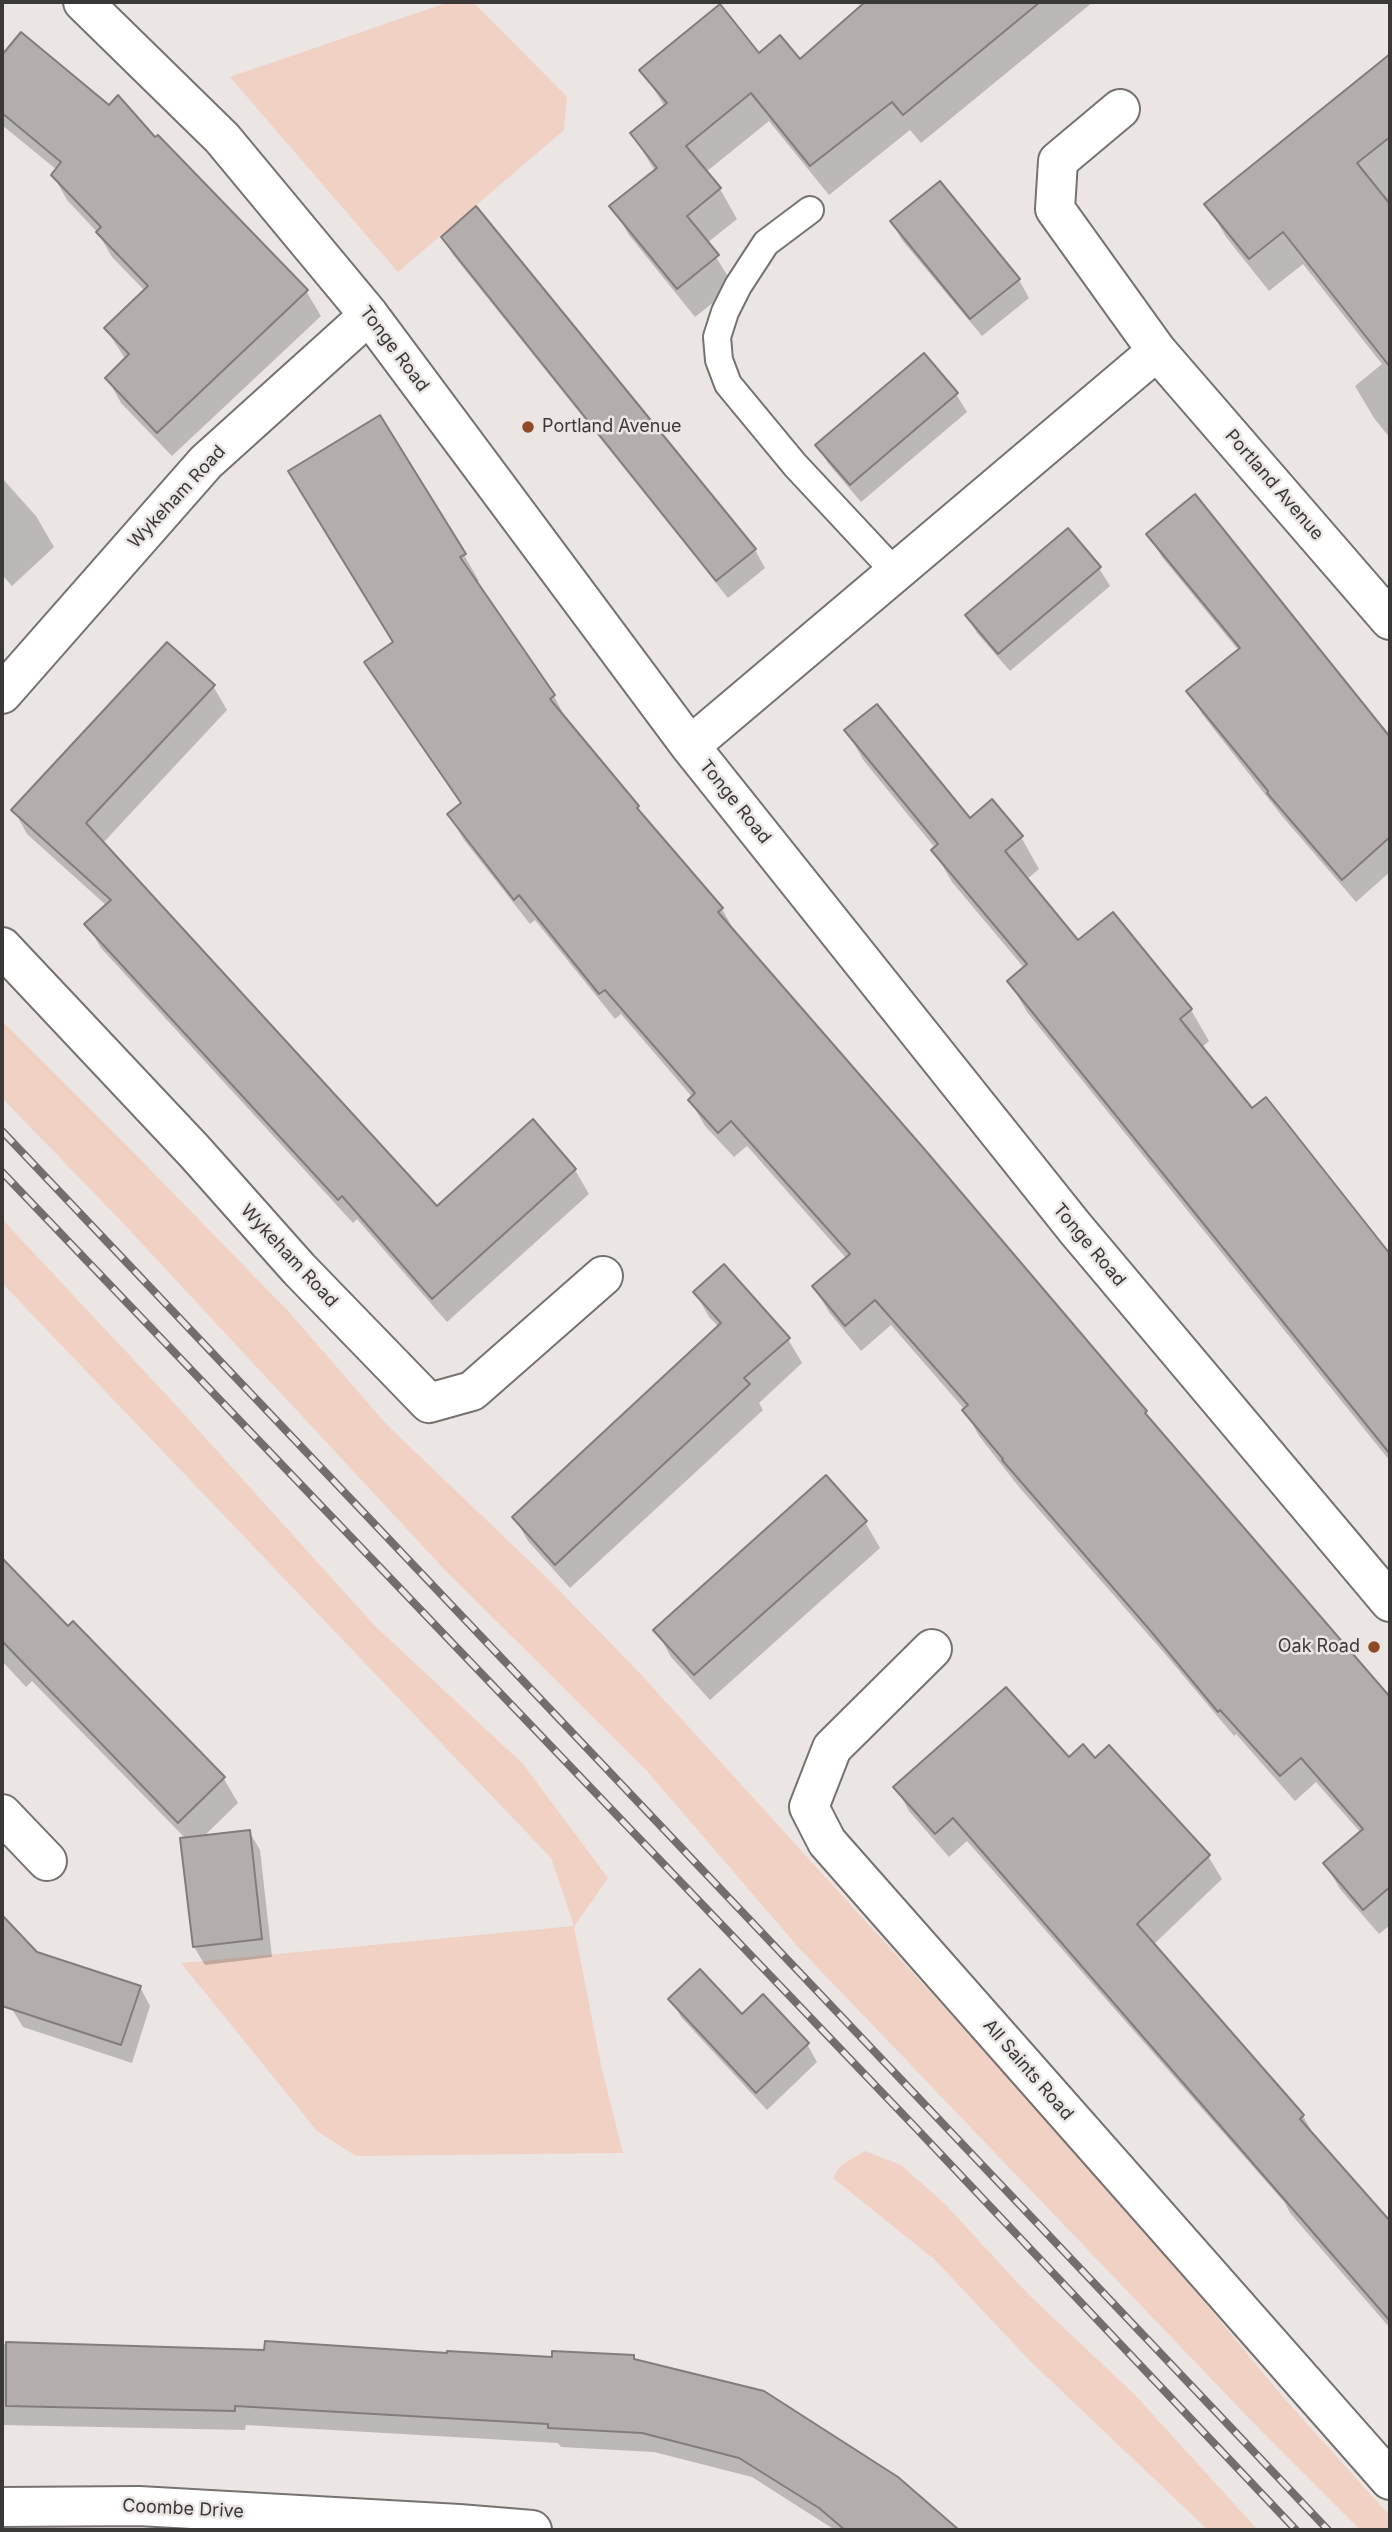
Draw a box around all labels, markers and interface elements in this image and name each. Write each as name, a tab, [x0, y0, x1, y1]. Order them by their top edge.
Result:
street label: Tonge Road	[355, 302, 433, 396]
place label: Portland Avenue	[542, 416, 682, 438]
marker: Portland Avenue	[520, 419, 536, 435]
street label: Portland Avenue	[1220, 425, 1328, 545]
street label: Wykeham Road	[124, 441, 230, 553]
street label: Tonge Road	[695, 756, 775, 848]
street label: Tonge Road	[1048, 1199, 1130, 1291]
street label: Wykeham Road	[236, 1200, 342, 1312]
place label: Oak Road	[1278, 1636, 1360, 1658]
marker: Oak Road	[1366, 1639, 1382, 1655]
street label: All Saints Road	[978, 2015, 1078, 2125]
street label: Coombe Drive	[122, 2495, 244, 2523]

